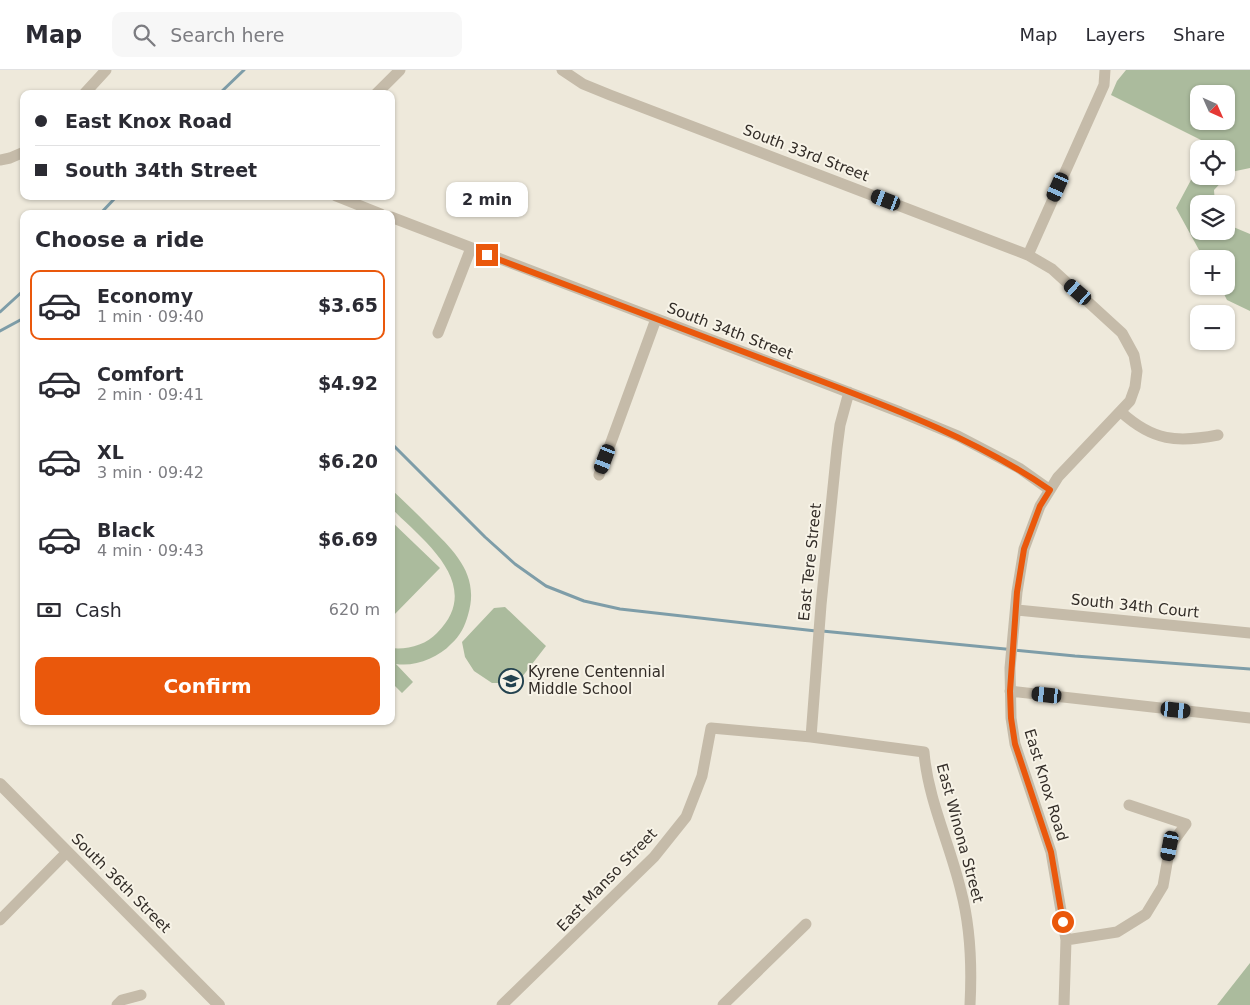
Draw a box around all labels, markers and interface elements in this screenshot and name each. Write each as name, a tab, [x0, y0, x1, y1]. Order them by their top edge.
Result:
search box	[112, 12, 462, 57]
text: Map	[25, 21, 82, 49]
icon: search	[130, 21, 158, 49]
text: Search here	[170, 24, 284, 46]
text: Map	[1019, 24, 1057, 45]
text: Layers	[1085, 24, 1145, 45]
text: Share	[1173, 24, 1225, 45]
north arrow	[1190, 85, 1235, 130]
map controls	[1190, 85, 1235, 350]
text: East Knox Road	[65, 110, 232, 132]
street label: South 33rd Street	[741, 121, 872, 185]
button: locate	[1190, 140, 1235, 185]
text: South 34th Street	[65, 159, 257, 181]
car	[1045, 170, 1070, 204]
callout: 2 min	[446, 182, 528, 218]
car	[869, 188, 902, 212]
text: 2 min	[462, 190, 512, 209]
button: layers	[1190, 195, 1235, 240]
text: Choose a ride	[35, 227, 204, 252]
route end	[476, 244, 498, 266]
button: +	[1190, 250, 1235, 295]
car	[1061, 276, 1094, 308]
icon: car	[37, 283, 82, 328]
text: Economy	[97, 285, 193, 307]
text: $3.65	[318, 294, 378, 316]
street label: South 34th Street	[665, 299, 796, 363]
button: −	[1190, 305, 1235, 350]
text: 1 min · 09:40	[97, 307, 204, 326]
icon: car	[37, 361, 82, 406]
text: Comfort	[97, 363, 184, 385]
text: $4.92	[318, 372, 378, 394]
text: 2 min · 09:41	[97, 385, 204, 404]
icon: car	[37, 439, 82, 484]
text: XL	[97, 441, 124, 463]
car	[592, 442, 617, 476]
text: $6.20	[318, 450, 378, 472]
text: 3 min · 09:42	[97, 463, 204, 482]
street label: East Tere Street	[795, 502, 825, 622]
icon: car	[37, 517, 82, 562]
text: Black	[97, 519, 155, 541]
text: $6.69	[318, 528, 378, 550]
text: 4 min · 09:43	[97, 541, 204, 560]
street label: South 34th Court	[1070, 590, 1200, 622]
icon: cash	[35, 596, 63, 624]
text: Cash	[75, 599, 122, 621]
text: 620 m	[329, 600, 380, 619]
button: Confirm	[35, 657, 380, 715]
place label: Kyrene Centennial Middle School	[528, 663, 665, 698]
school or university icon: Kyrene Centennial Middle School	[498, 668, 524, 694]
car	[1031, 686, 1062, 704]
car	[1160, 701, 1191, 719]
street label: East Knox Road	[1020, 727, 1072, 843]
street label: East Winona Street	[933, 761, 987, 905]
street label: East Manso Street	[553, 825, 661, 935]
street label: South 36th Street	[68, 830, 175, 937]
car	[1159, 830, 1180, 862]
route start	[1052, 911, 1074, 933]

